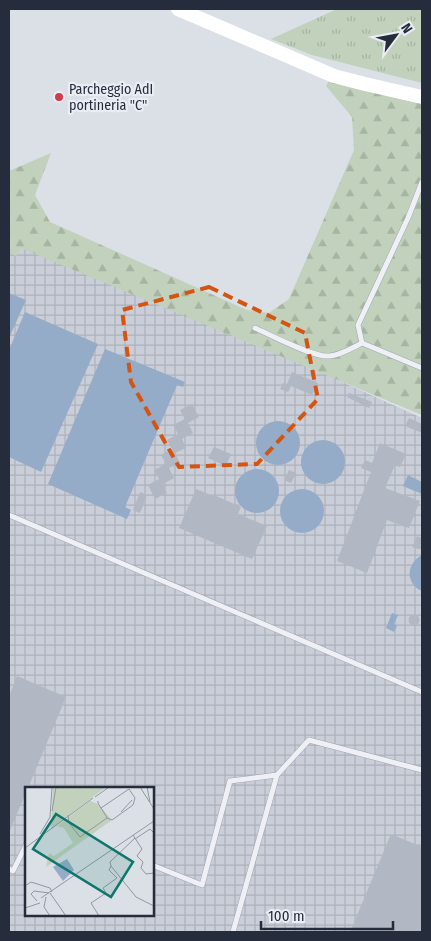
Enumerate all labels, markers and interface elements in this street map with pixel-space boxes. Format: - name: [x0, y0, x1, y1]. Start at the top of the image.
- north arrow: [371, 10, 421, 60]
- text: N: [397, 20, 416, 36]
- place label: Parcheggio AdI portineria "C": [69, 81, 153, 114]
- marker: Parcheggio AdI portineria "C": [53, 91, 65, 103]
- inset map: [25, 787, 154, 916]
- scale bar: [261, 898, 394, 930]
- text: 100 m: [268, 907, 305, 925]

